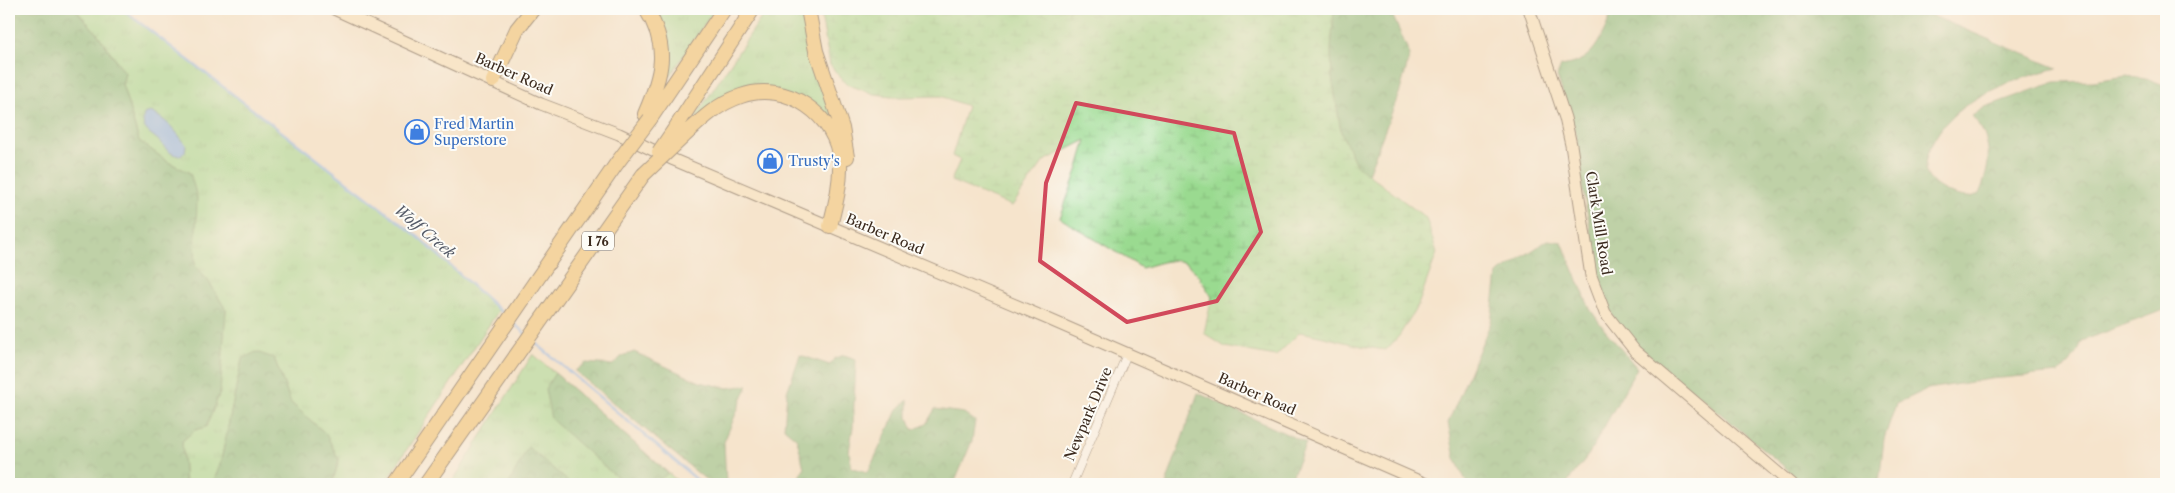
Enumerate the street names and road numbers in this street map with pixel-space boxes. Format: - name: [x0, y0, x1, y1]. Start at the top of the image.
- street label: Barber Road: [472, 49, 556, 99]
- street label: Clark Mill Road: [1582, 170, 1616, 277]
- street label: Barber Road: [843, 209, 927, 259]
- road number: I 76: [582, 232, 614, 250]
- street label: Newpark Drive: [1060, 364, 1116, 464]
- street label: Barber Road: [1215, 369, 1299, 419]

